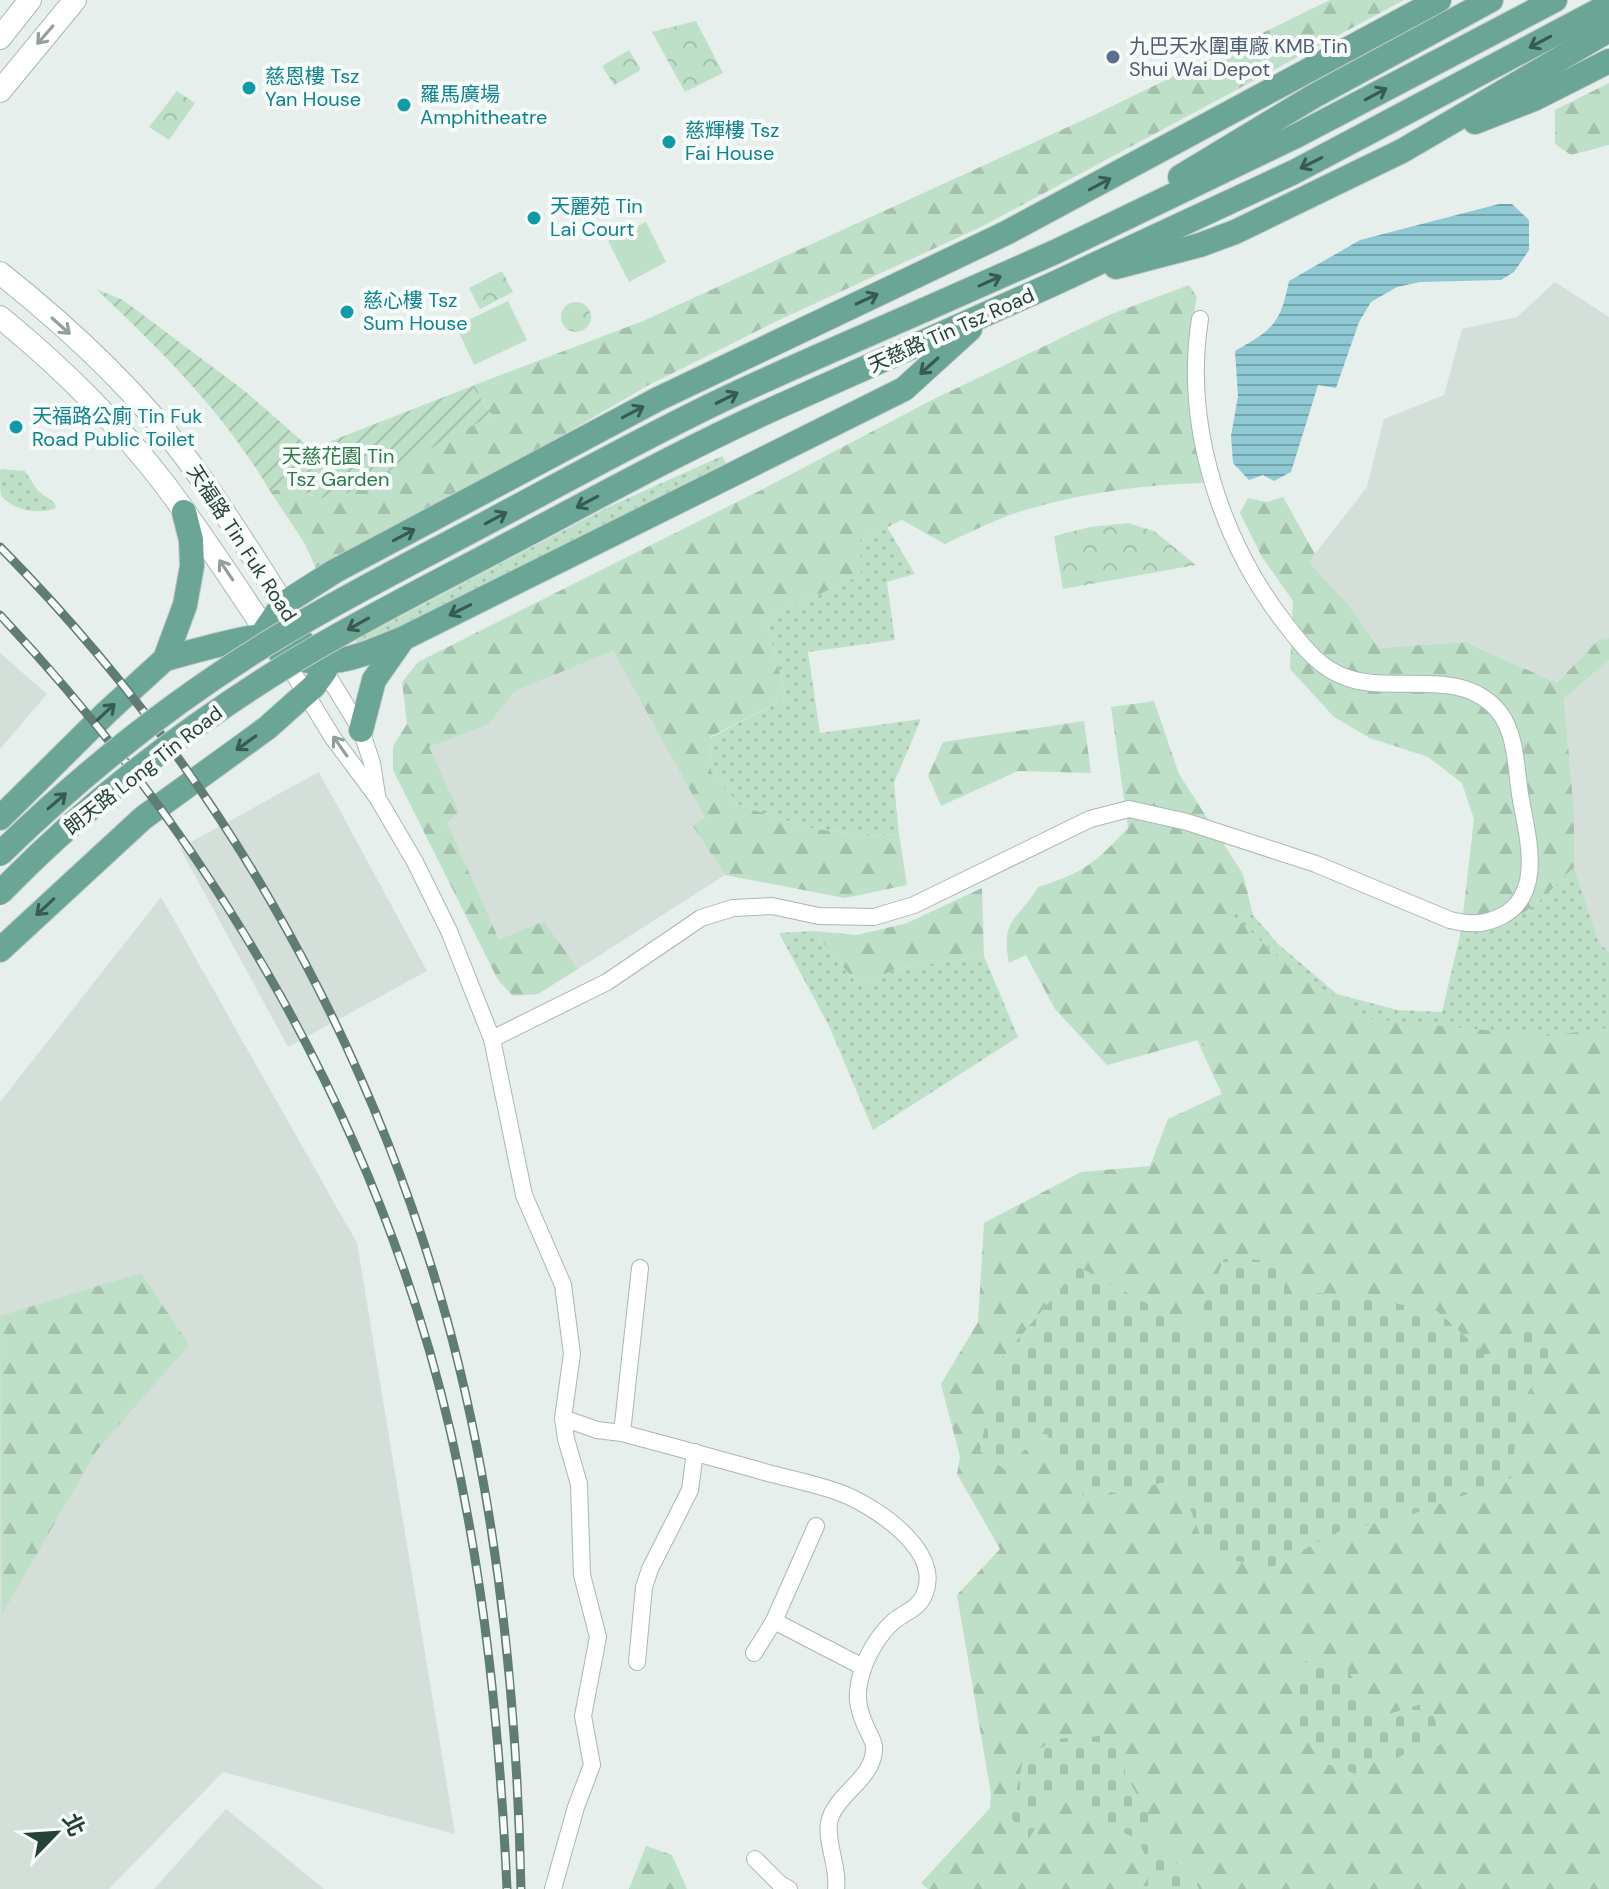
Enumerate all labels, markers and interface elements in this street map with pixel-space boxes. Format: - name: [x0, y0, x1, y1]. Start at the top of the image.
- one-way arrow: [36, 25, 54, 45]
- place label: 九巴天水圍車廠 KMB Tin Shui Wai Depot: [1129, 33, 1348, 82]
- one-way arrow: [1529, 34, 1553, 50]
- marker: 九巴天水圍車廠 KMB Tin Shui Wai Depot: [1104, 48, 1122, 66]
- place label: 慈恩樓 Tsz Yan House: [265, 63, 361, 112]
- marker: 慈恩樓 Tsz Yan House: [240, 79, 258, 97]
- place label: 羅馬廣場 Amphitheatre: [420, 81, 547, 130]
- one-way arrow: [1364, 85, 1387, 101]
- marker: 羅馬廣場 Amphitheatre: [395, 96, 413, 114]
- place label: 慈輝樓 Tsz Fai House: [685, 117, 779, 166]
- marker: 慈輝樓 Tsz Fai House: [660, 133, 678, 151]
- one-way arrow: [1299, 156, 1323, 172]
- one-way arrow: [1088, 175, 1112, 191]
- place label: 天麗苑 Tin Lai Court: [550, 193, 643, 242]
- marker: 天麗苑 Tin Lai Court: [525, 209, 543, 227]
- one-way arrow: [977, 273, 1001, 288]
- street label: 天慈路 Tin Tsz Road: [864, 282, 1038, 378]
- place label: 慈心樓 Tsz Sum House: [363, 287, 468, 336]
- one-way arrow: [855, 290, 879, 305]
- marker: 慈心樓 Tsz Sum House: [338, 303, 356, 321]
- one-way arrow: [51, 316, 71, 334]
- one-way arrow: [919, 357, 939, 375]
- one-way arrow: [714, 390, 738, 405]
- place label: 天福路公廁 Tin Fuk Road Public Toilet: [32, 403, 202, 452]
- one-way arrow: [621, 403, 645, 419]
- marker: 天福路公廁 Tin Fuk Road Public Toilet: [7, 418, 25, 436]
- park label: 天慈花園 Tin Tsz Garden: [282, 443, 394, 492]
- street label: 天福路 Tin Fuk Road: [181, 459, 303, 627]
- one-way arrow: [576, 495, 600, 511]
- one-way arrow: [484, 509, 507, 525]
- one-way arrow: [392, 526, 415, 542]
- one-way arrow: [217, 559, 233, 582]
- one-way arrow: [449, 602, 473, 618]
- one-way arrow: [346, 617, 370, 633]
- street label: 朗天路 Long Tin Road: [58, 700, 228, 840]
- one-way arrow: [96, 704, 116, 722]
- one-way arrow: [236, 735, 258, 752]
- one-way arrow: [332, 736, 348, 758]
- one-way arrow: [47, 792, 67, 810]
- one-way arrow: [35, 897, 55, 915]
- north arrow: [16, 1793, 96, 1873]
- text: 北: [56, 1809, 91, 1841]

